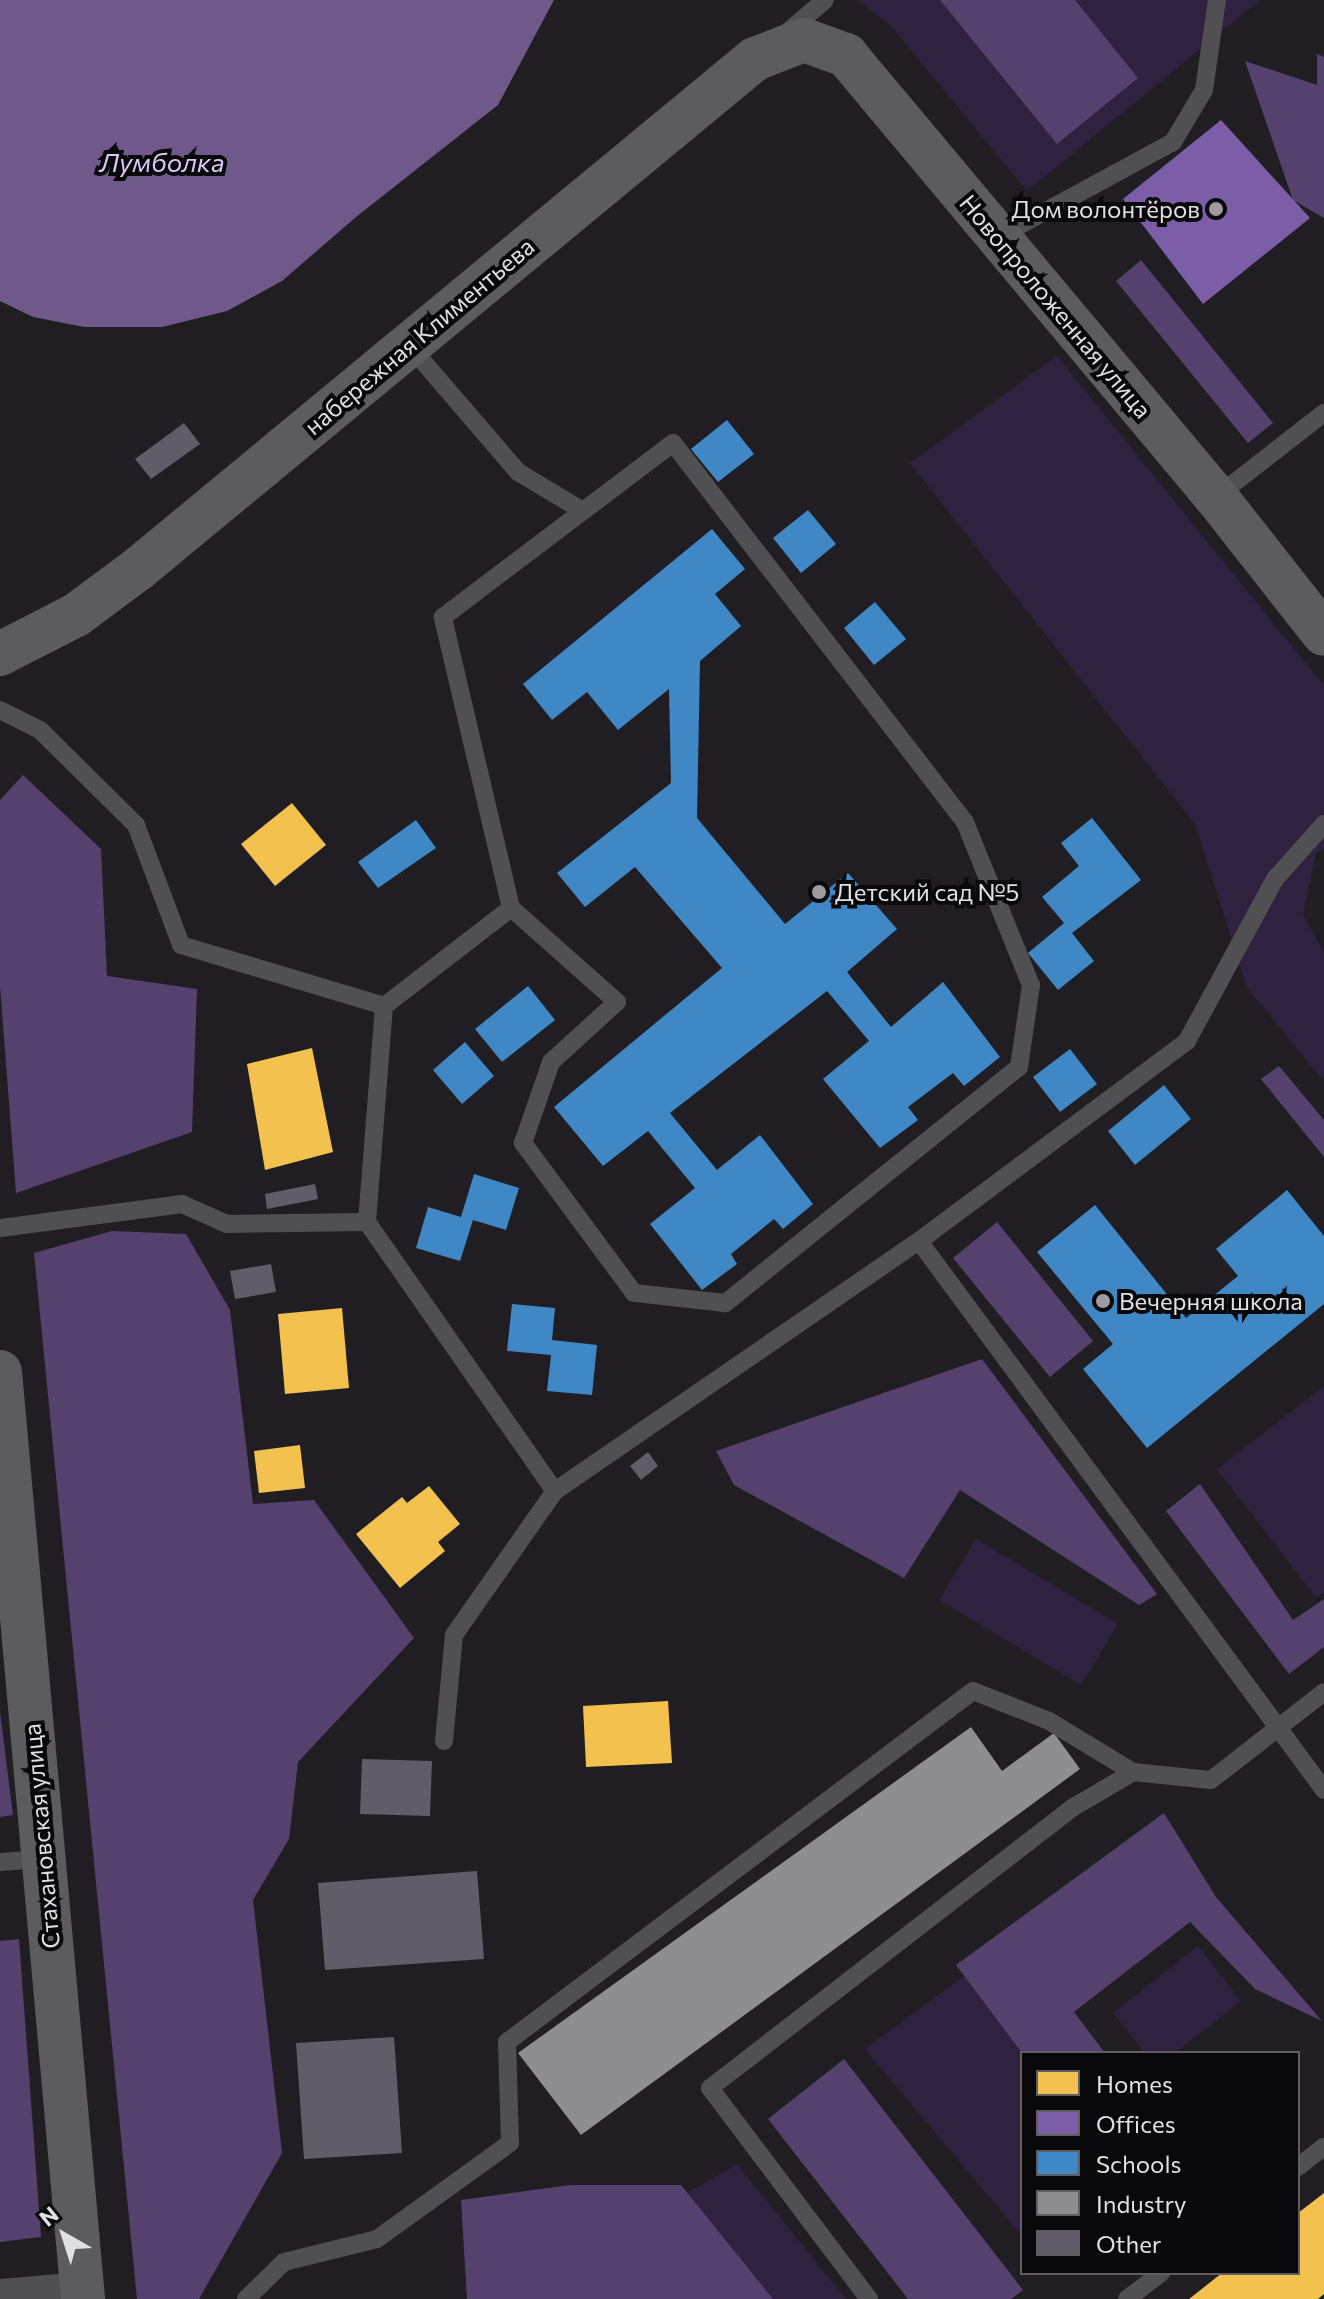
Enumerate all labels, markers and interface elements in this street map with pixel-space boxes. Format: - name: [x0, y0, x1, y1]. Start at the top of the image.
- water label: Лумболка: [100, 146, 224, 178]
- street label: Новопроложенная улица: [954, 188, 1158, 424]
- place label: Дом волонтёров: [1012, 195, 1200, 223]
- marker: Дом волонтёров: [1207, 200, 1225, 218]
- street label: набережная Климентьева: [298, 231, 540, 441]
- place label: Детский сад №5: [835, 878, 1019, 906]
- marker: Детский сад №5: [810, 883, 828, 901]
- place label: Вечерняя школа: [1119, 1287, 1303, 1315]
- marker: Вечерняя школа: [1094, 1292, 1112, 1310]
- street label: Стахановская улица: [17, 1722, 65, 1950]
- legend: [1020, 2051, 1300, 2275]
- text: Homes: [1096, 2069, 1173, 2098]
- text: Offices: [1096, 2109, 1176, 2138]
- text: Schools: [1096, 2149, 1181, 2178]
- text: Industry: [1096, 2189, 1186, 2218]
- north arrow: [24, 2195, 104, 2275]
- text: N: [34, 2200, 63, 2232]
- text: Other: [1096, 2229, 1161, 2258]

